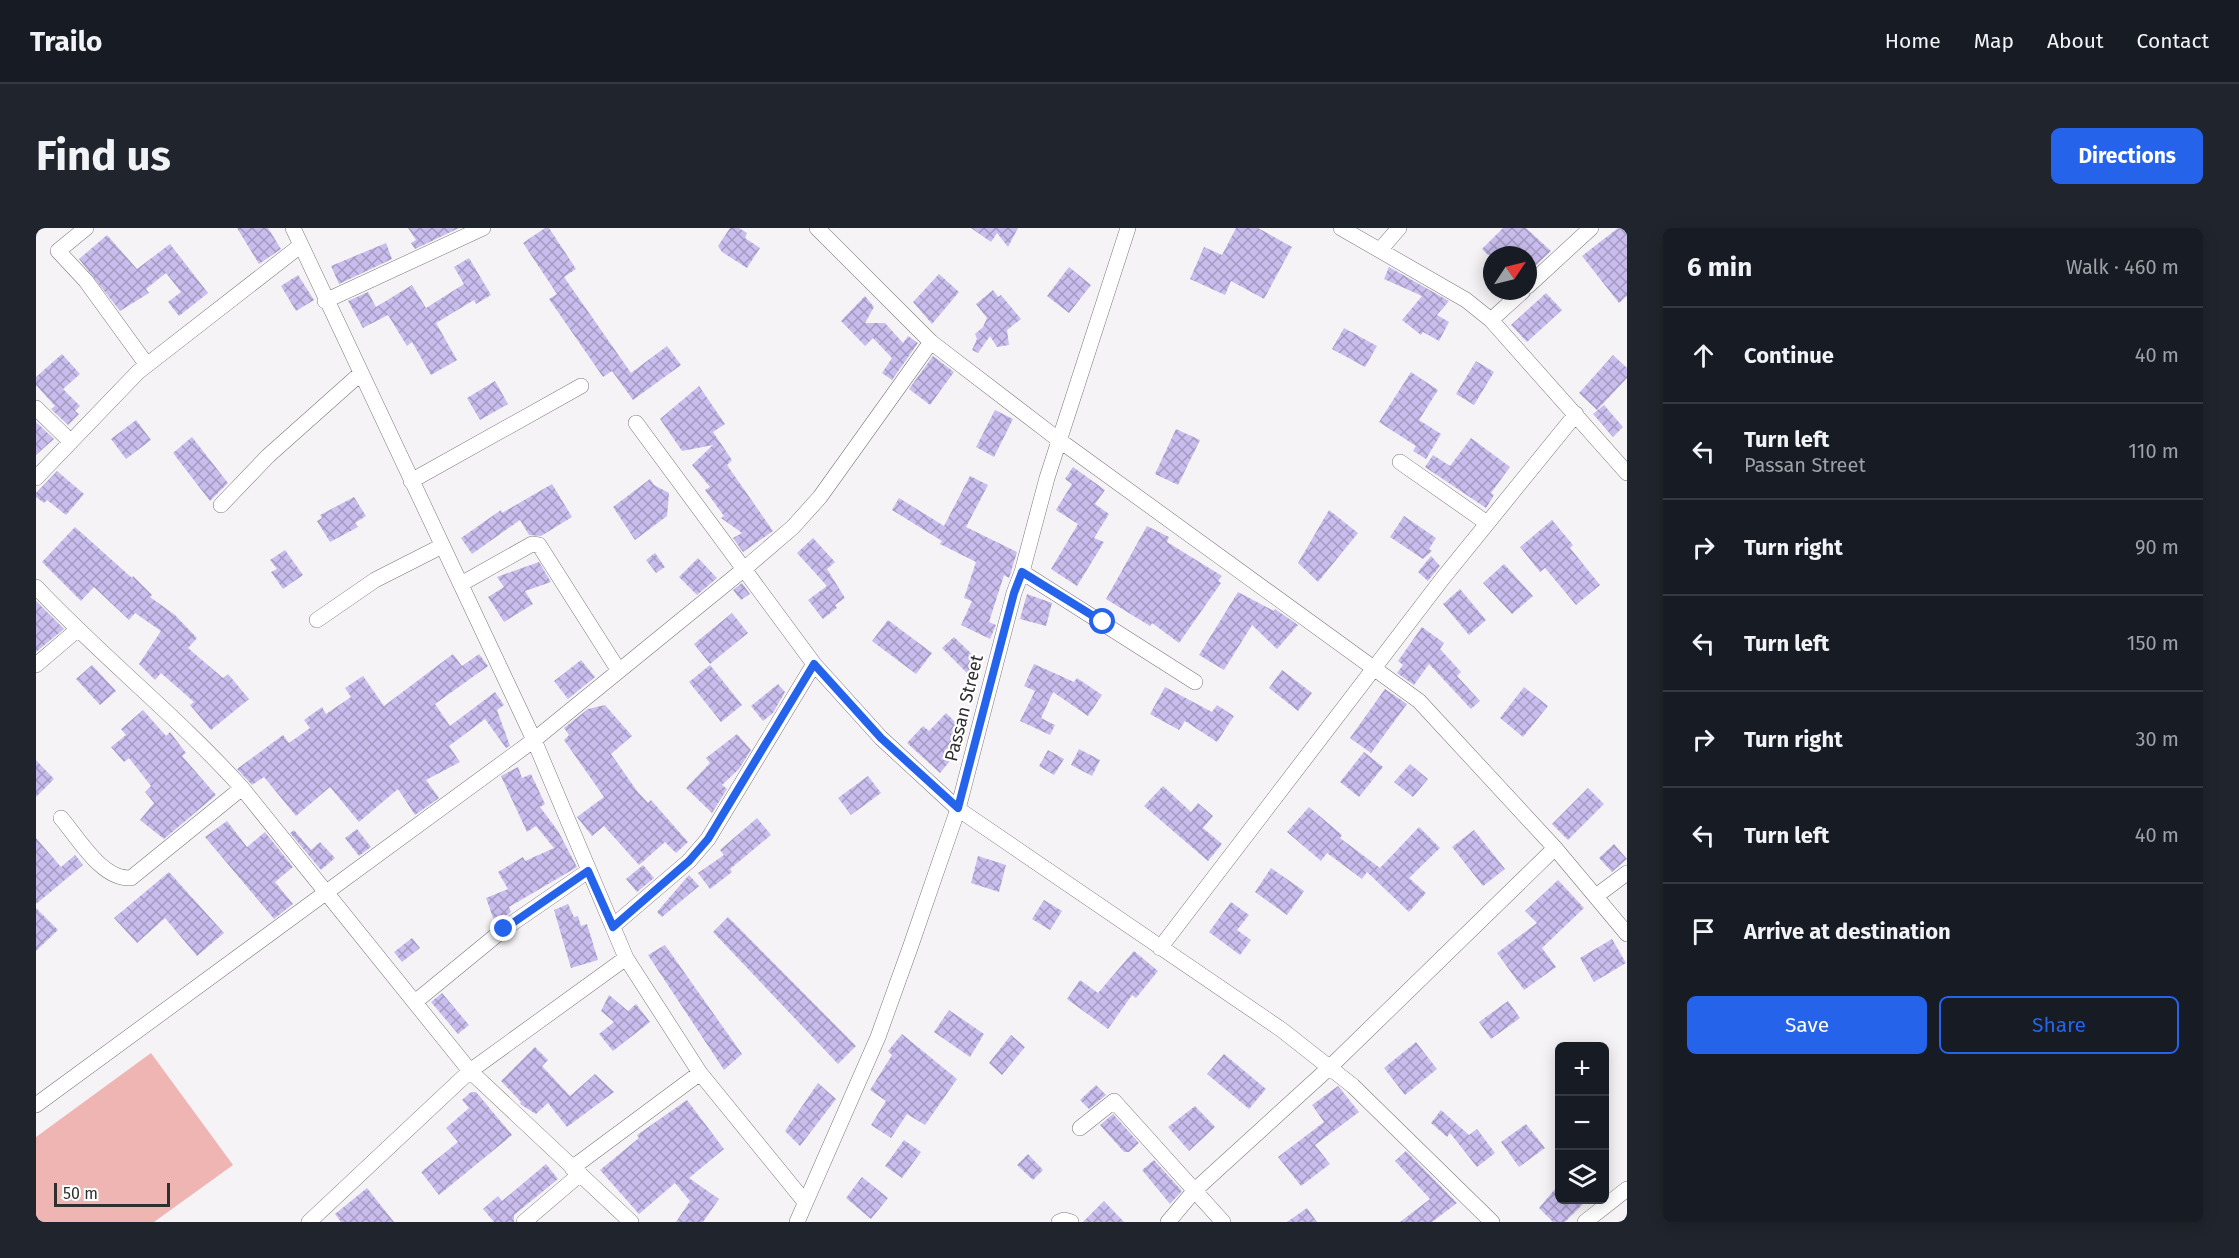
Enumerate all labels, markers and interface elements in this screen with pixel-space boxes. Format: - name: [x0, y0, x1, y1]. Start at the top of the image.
- text: Trailo: [30, 25, 102, 58]
- text: Home: [1885, 28, 1941, 54]
- text: Map: [1974, 28, 2014, 54]
- text: About: [2047, 28, 2104, 54]
- text: Contact: [2137, 28, 2209, 54]
- button: Directions: [2051, 128, 2203, 184]
- text: Find us: [36, 131, 171, 181]
- north arrow: [1483, 246, 1537, 300]
- text: 6 min: [1687, 252, 1752, 283]
- text: Walk · 460 m: [2066, 255, 2179, 279]
- icon: ahead: [1687, 339, 1720, 372]
- text: Continue: [1744, 342, 1834, 369]
- text: 40 m: [2135, 343, 2179, 367]
- text: Turn left: [1744, 426, 1829, 453]
- icon: left: [1687, 435, 1720, 468]
- text: 110 m: [2128, 439, 2179, 463]
- text: Passan Street: [1744, 453, 1866, 477]
- icon: right: [1687, 531, 1720, 564]
- text: Turn right: [1744, 534, 1843, 561]
- text: 90 m: [2135, 535, 2179, 559]
- route start: [1089, 608, 1115, 634]
- icon: left: [1687, 627, 1720, 660]
- text: Turn left: [1744, 630, 1829, 657]
- text: 150 m: [2127, 631, 2179, 655]
- street label: Passan Street: [940, 652, 988, 764]
- icon: right: [1687, 723, 1720, 756]
- text: Turn right: [1744, 726, 1843, 753]
- text: 30 m: [2135, 727, 2179, 751]
- icon: left: [1687, 819, 1720, 852]
- text: Turn left: [1744, 822, 1829, 849]
- text: 40 m: [2135, 823, 2179, 847]
- route end: [490, 915, 516, 941]
- icon: arrive: [1687, 915, 1720, 948]
- text: Arrive at destination: [1744, 918, 1951, 945]
- button: Save: [1687, 996, 1927, 1054]
- button: Share: [1939, 996, 2179, 1054]
- map controls: [1555, 1042, 1609, 1204]
- button: +: [1555, 1042, 1609, 1096]
- button: −: [1555, 1096, 1609, 1150]
- button: layers: [1555, 1150, 1609, 1204]
- scale bar: [54, 1180, 170, 1208]
- text: 50 m: [63, 1184, 98, 1203]

